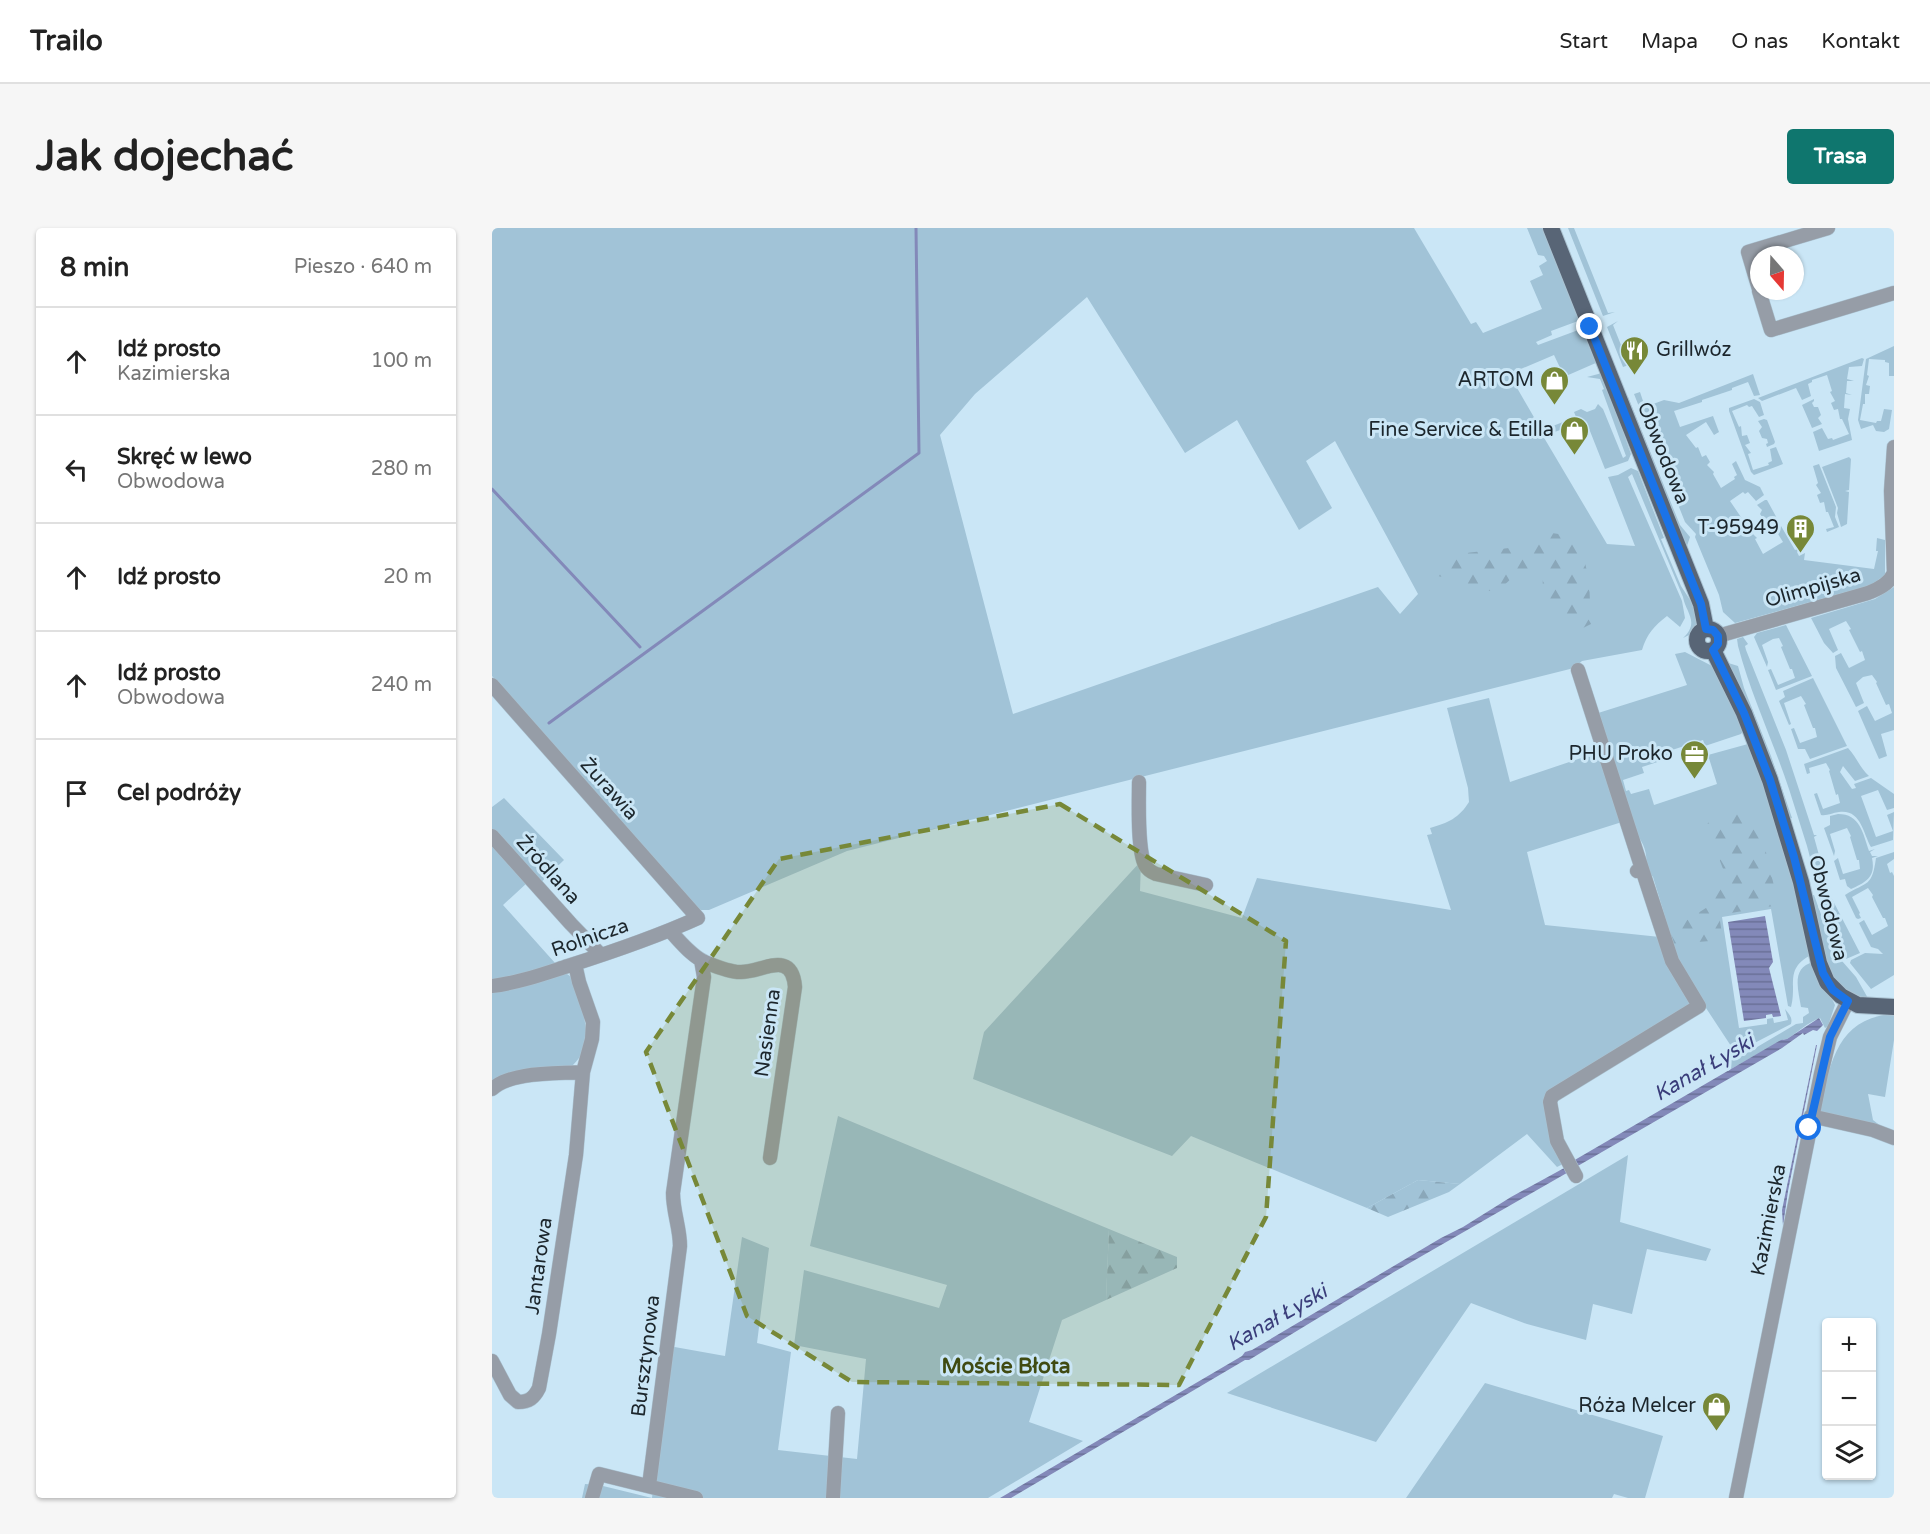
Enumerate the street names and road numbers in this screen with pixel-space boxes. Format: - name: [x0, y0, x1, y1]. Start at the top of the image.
- street label: Obwodowa: [1632, 398, 1694, 508]
- street label: Olimpijska: [1762, 563, 1864, 613]
- street label: Żurawia: [575, 753, 643, 825]
- street label: Źródlana: [511, 830, 586, 909]
- street label: Obwodowa: [1803, 853, 1853, 963]
- street label: Rolnicza: [548, 914, 632, 962]
- street label: Nasienna: [750, 987, 786, 1079]
- street label: Kazimierska: [1746, 1162, 1792, 1278]
- street label: Jantarowa: [520, 1216, 558, 1316]
- street label: Bursztynowa: [627, 1294, 665, 1418]

